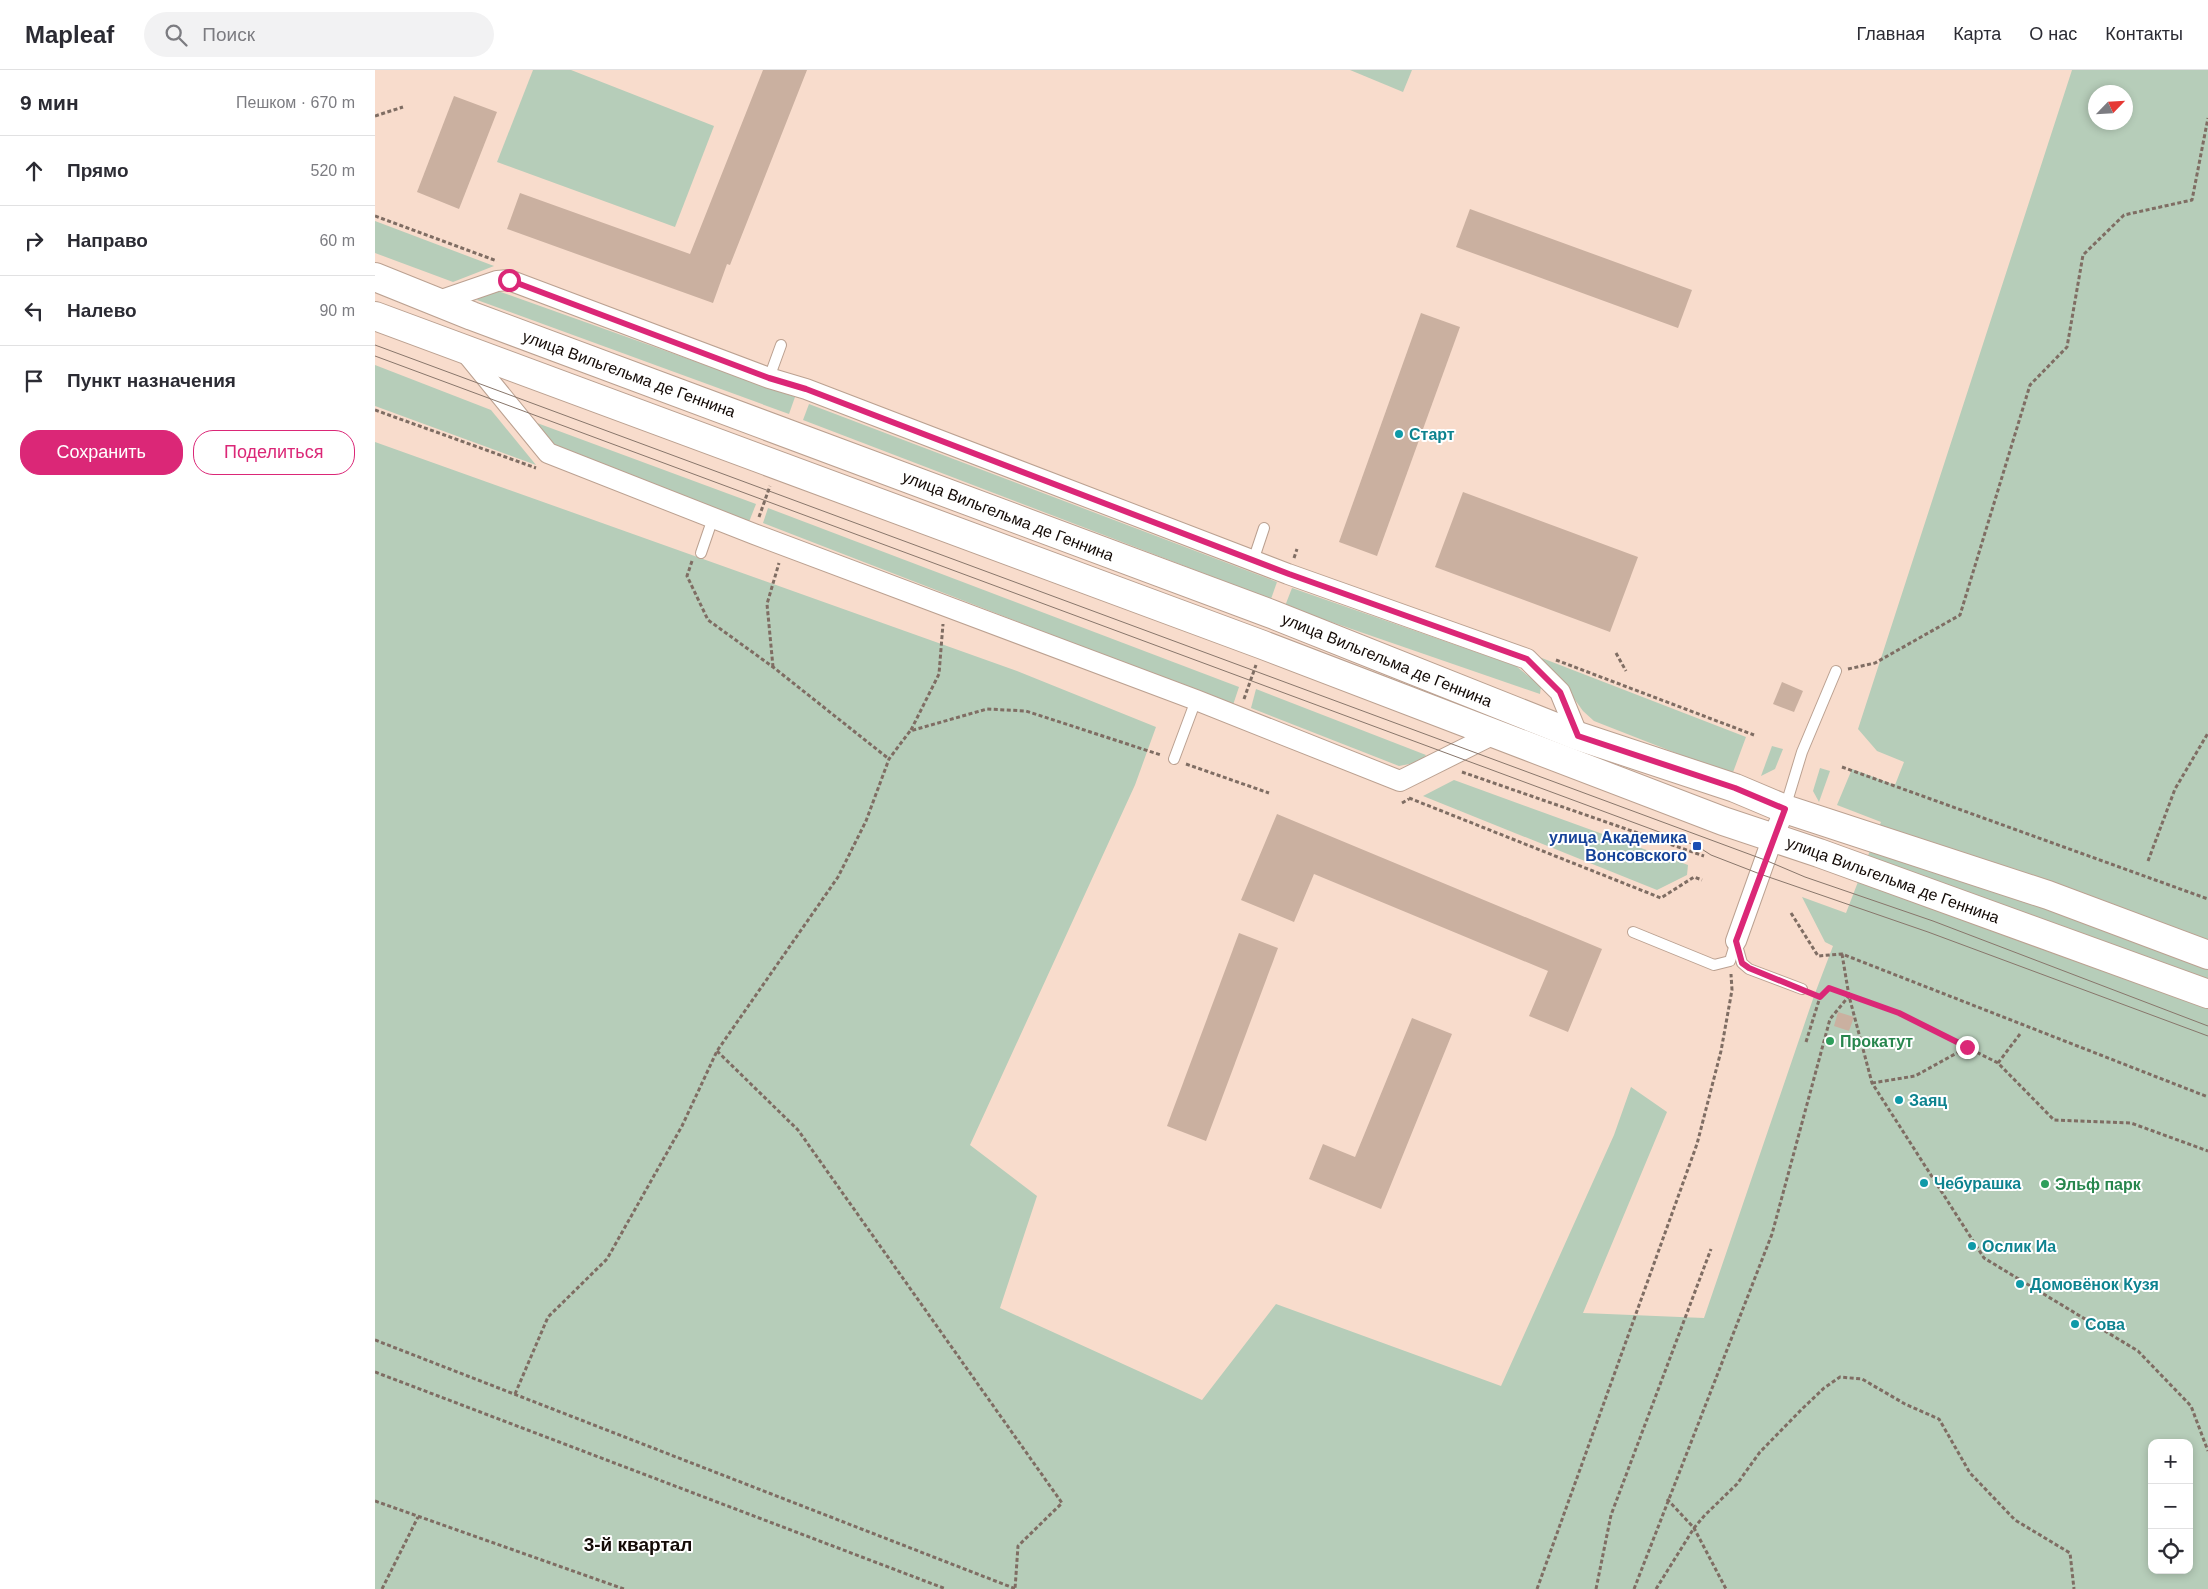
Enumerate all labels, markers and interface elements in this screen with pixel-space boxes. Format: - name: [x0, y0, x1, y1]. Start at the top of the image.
- search box: [144, 12, 494, 57]
- text: Mapleaf: [25, 21, 114, 48]
- icon: search: [162, 21, 190, 49]
- text: Поиск: [202, 24, 255, 45]
- text: Главная: [1857, 24, 1925, 44]
- text: Карта: [1953, 24, 2001, 44]
- text: О нас: [2029, 24, 2077, 44]
- text: Контакты: [2105, 24, 2183, 44]
- north arrow: [2088, 85, 2133, 130]
- text: 9 мин: [20, 91, 79, 114]
- text: Пешком · 670 m: [236, 94, 355, 111]
- icon: ahead: [20, 157, 48, 185]
- text: Прямо: [67, 160, 129, 181]
- text: 520 m: [311, 162, 355, 179]
- icon: right: [20, 227, 48, 255]
- text: Направо: [67, 230, 148, 251]
- text: 60 m: [319, 232, 355, 249]
- route start: [498, 269, 521, 292]
- icon: left: [20, 297, 48, 325]
- text: Налево: [67, 300, 137, 321]
- text: 90 m: [319, 302, 355, 319]
- street label: улица Вильгельма де Геннина: [520, 328, 738, 421]
- icon: arrive: [20, 367, 48, 395]
- text: Пункт назначения: [67, 370, 236, 391]
- place label: Старт: [1409, 426, 1455, 443]
- marker: Старт: [1393, 428, 1405, 440]
- button: Сохранить: [20, 430, 183, 475]
- button: Поделиться: [193, 430, 355, 475]
- street label: улица Вильгельма де Геннина: [900, 468, 1116, 564]
- street label: улица Вильгельма де Геннина: [1279, 610, 1495, 710]
- place label: улица Академика Вонсовского: [1549, 829, 1687, 864]
- street label: улица Вильгельма де Геннина: [1784, 834, 2002, 927]
- marker: улица Академика Вонсовского: [1691, 840, 1703, 852]
- place label: Прокатут: [1840, 1033, 1913, 1050]
- marker: Прокатут: [1824, 1035, 1836, 1047]
- route end: [1956, 1036, 1979, 1059]
- place label: Заяц: [1909, 1092, 1947, 1109]
- marker: Заяц: [1893, 1094, 1905, 1106]
- place label: Чебурашка: [1934, 1175, 2021, 1192]
- place label: Эльф парк: [2055, 1176, 2142, 1193]
- marker: Чебурашка: [1918, 1177, 1930, 1189]
- marker: Эльф парк: [2039, 1178, 2051, 1190]
- place label: Ослик Иа: [1982, 1238, 2056, 1255]
- marker: Ослик Иа: [1966, 1240, 1978, 1252]
- place label: Домовёнок Кузя: [2030, 1276, 2159, 1293]
- marker: Домовёнок Кузя: [2014, 1278, 2026, 1290]
- place label: Сова: [2085, 1316, 2125, 1333]
- marker: Сова: [2069, 1318, 2081, 1330]
- map controls: [2148, 1439, 2193, 1574]
- button: +: [2148, 1439, 2193, 1484]
- button: −: [2148, 1484, 2193, 1529]
- button: locate: [2148, 1529, 2193, 1574]
- district label: 3-й квартал: [584, 1534, 692, 1555]

